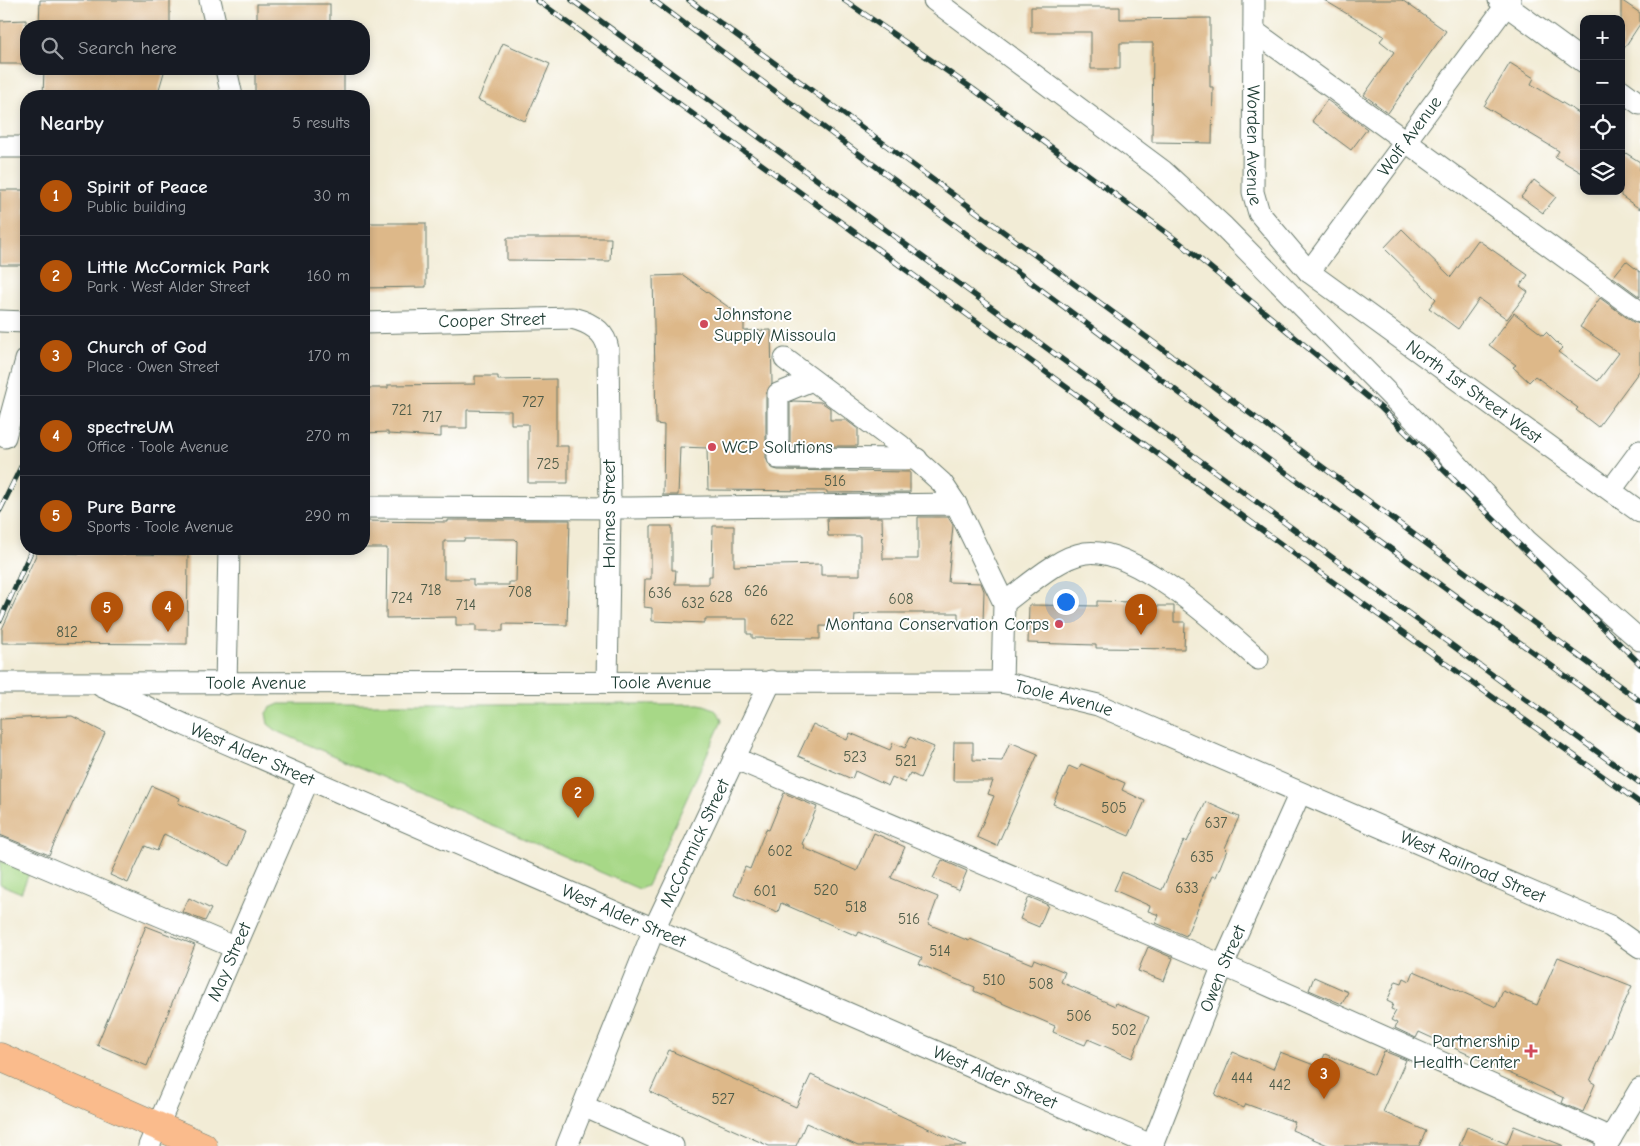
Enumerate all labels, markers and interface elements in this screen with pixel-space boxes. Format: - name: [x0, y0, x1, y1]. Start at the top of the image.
- map controls: [1580, 15, 1625, 195]
- button: +: [1580, 15, 1625, 60]
- search box: [20, 20, 370, 75]
- icon: search: [38, 34, 66, 62]
- text: Search here: [78, 37, 177, 59]
- button: −: [1580, 60, 1625, 105]
- street label: Worden Avenue: [1242, 85, 1267, 208]
- street label: Wolf Avenue: [1373, 92, 1446, 180]
- button: locate: [1580, 105, 1625, 150]
- text: Nearby: [40, 111, 104, 135]
- text: 5 results: [292, 114, 350, 132]
- button: layers: [1580, 150, 1625, 195]
- text: Spirit of Peace: [87, 176, 208, 198]
- text: 1: [53, 187, 59, 205]
- text: 30 m: [314, 187, 350, 205]
- text: Public building: [87, 198, 186, 216]
- text: Little McCormick Park: [87, 256, 269, 278]
- text: 2: [52, 267, 60, 285]
- text: 160 m: [307, 267, 350, 285]
- text: Park · West Alder Street: [87, 278, 250, 296]
- place label: Johnstone Supply Missoula: [714, 304, 836, 346]
- street label: Cooper Street: [438, 308, 547, 332]
- marker: Johnstone Supply Missoula: [698, 318, 710, 330]
- street label: North 1st Street West: [1402, 335, 1547, 448]
- text: Church of God: [87, 336, 207, 358]
- text: 3: [52, 347, 60, 365]
- text: 170 m: [308, 347, 350, 365]
- text: Place · Owen Street: [87, 358, 219, 376]
- house number: 727: [522, 393, 544, 411]
- house number: 721: [392, 401, 412, 419]
- house number: 717: [422, 408, 442, 426]
- text: spectreUM: [87, 416, 174, 438]
- text: 4: [52, 427, 60, 445]
- text: 270 m: [306, 427, 350, 445]
- place label: WCP Solutions: [722, 437, 833, 458]
- text: Office · Toole Avenue: [87, 438, 228, 456]
- marker: WCP Solutions: [706, 441, 718, 453]
- house number: 725: [536, 455, 560, 473]
- street label: Holmes Street: [599, 459, 620, 568]
- house number: 516: [824, 472, 846, 490]
- text: Pure Barre: [87, 496, 176, 518]
- text: 5: [52, 507, 60, 525]
- text: 290 m: [305, 507, 350, 525]
- text: Sports · Toole Avenue: [87, 518, 233, 536]
- house number: 718: [421, 581, 441, 599]
- house number: 626: [744, 582, 768, 600]
- house number: 708: [508, 583, 532, 601]
- house number: 636: [648, 584, 672, 602]
- house number: 628: [709, 588, 733, 606]
- house number: 724: [391, 589, 413, 607]
- your location: [1053, 589, 1079, 615]
- house number: 608: [889, 590, 914, 608]
- pin: 4: [152, 591, 184, 632]
- pin: 5: [91, 592, 123, 633]
- house number: 632: [681, 594, 705, 612]
- pin: 1: [1125, 594, 1157, 635]
- house number: 714: [456, 596, 476, 614]
- house number: 622: [770, 611, 794, 629]
- place label: Montana Conservation Corps: [825, 614, 1049, 635]
- marker: Montana Conservation Corps: [1053, 618, 1065, 630]
- house number: 812: [56, 623, 78, 641]
- street label: Toole Avenue: [206, 672, 306, 693]
- street label: Toole Avenue: [611, 672, 711, 693]
- street label: Toole Avenue: [1013, 675, 1117, 721]
- street label: West Alder Street: [187, 718, 318, 791]
- house number: 523: [843, 748, 867, 766]
- house number: 521: [895, 752, 917, 770]
- street label: McCormick Street: [655, 775, 734, 910]
- pin: 2: [562, 777, 594, 818]
- house number: 505: [1101, 799, 1127, 817]
- house number: 637: [1205, 814, 1227, 832]
- street label: West Railroad Street: [1397, 826, 1550, 908]
- house number: 602: [767, 842, 793, 860]
- house number: 635: [1190, 848, 1214, 866]
- house number: 633: [1175, 879, 1199, 897]
- street label: West Alder Street: [558, 880, 690, 952]
- house number: 520: [813, 881, 839, 899]
- house number: 601: [753, 882, 777, 900]
- house number: 518: [845, 898, 867, 916]
- house number: 516: [898, 910, 920, 928]
- street label: May Street: [203, 918, 256, 1004]
- street label: Owen Street: [1195, 921, 1250, 1015]
- house number: 514: [929, 942, 951, 960]
- house number: 510: [982, 971, 1006, 989]
- house number: 508: [1029, 975, 1054, 993]
- house number: 506: [1066, 1007, 1092, 1025]
- house number: 502: [1111, 1021, 1137, 1039]
- place label: Partnership Health Center: [1413, 1031, 1521, 1073]
- street label: West Alder Street: [930, 1041, 1061, 1114]
- marker: Partnership Health Center: [1524, 1044, 1538, 1058]
- pin: 3: [1308, 1058, 1340, 1099]
- house number: 444: [1231, 1069, 1253, 1087]
- house number: 442: [1269, 1076, 1291, 1094]
- house number: 527: [711, 1090, 735, 1108]

